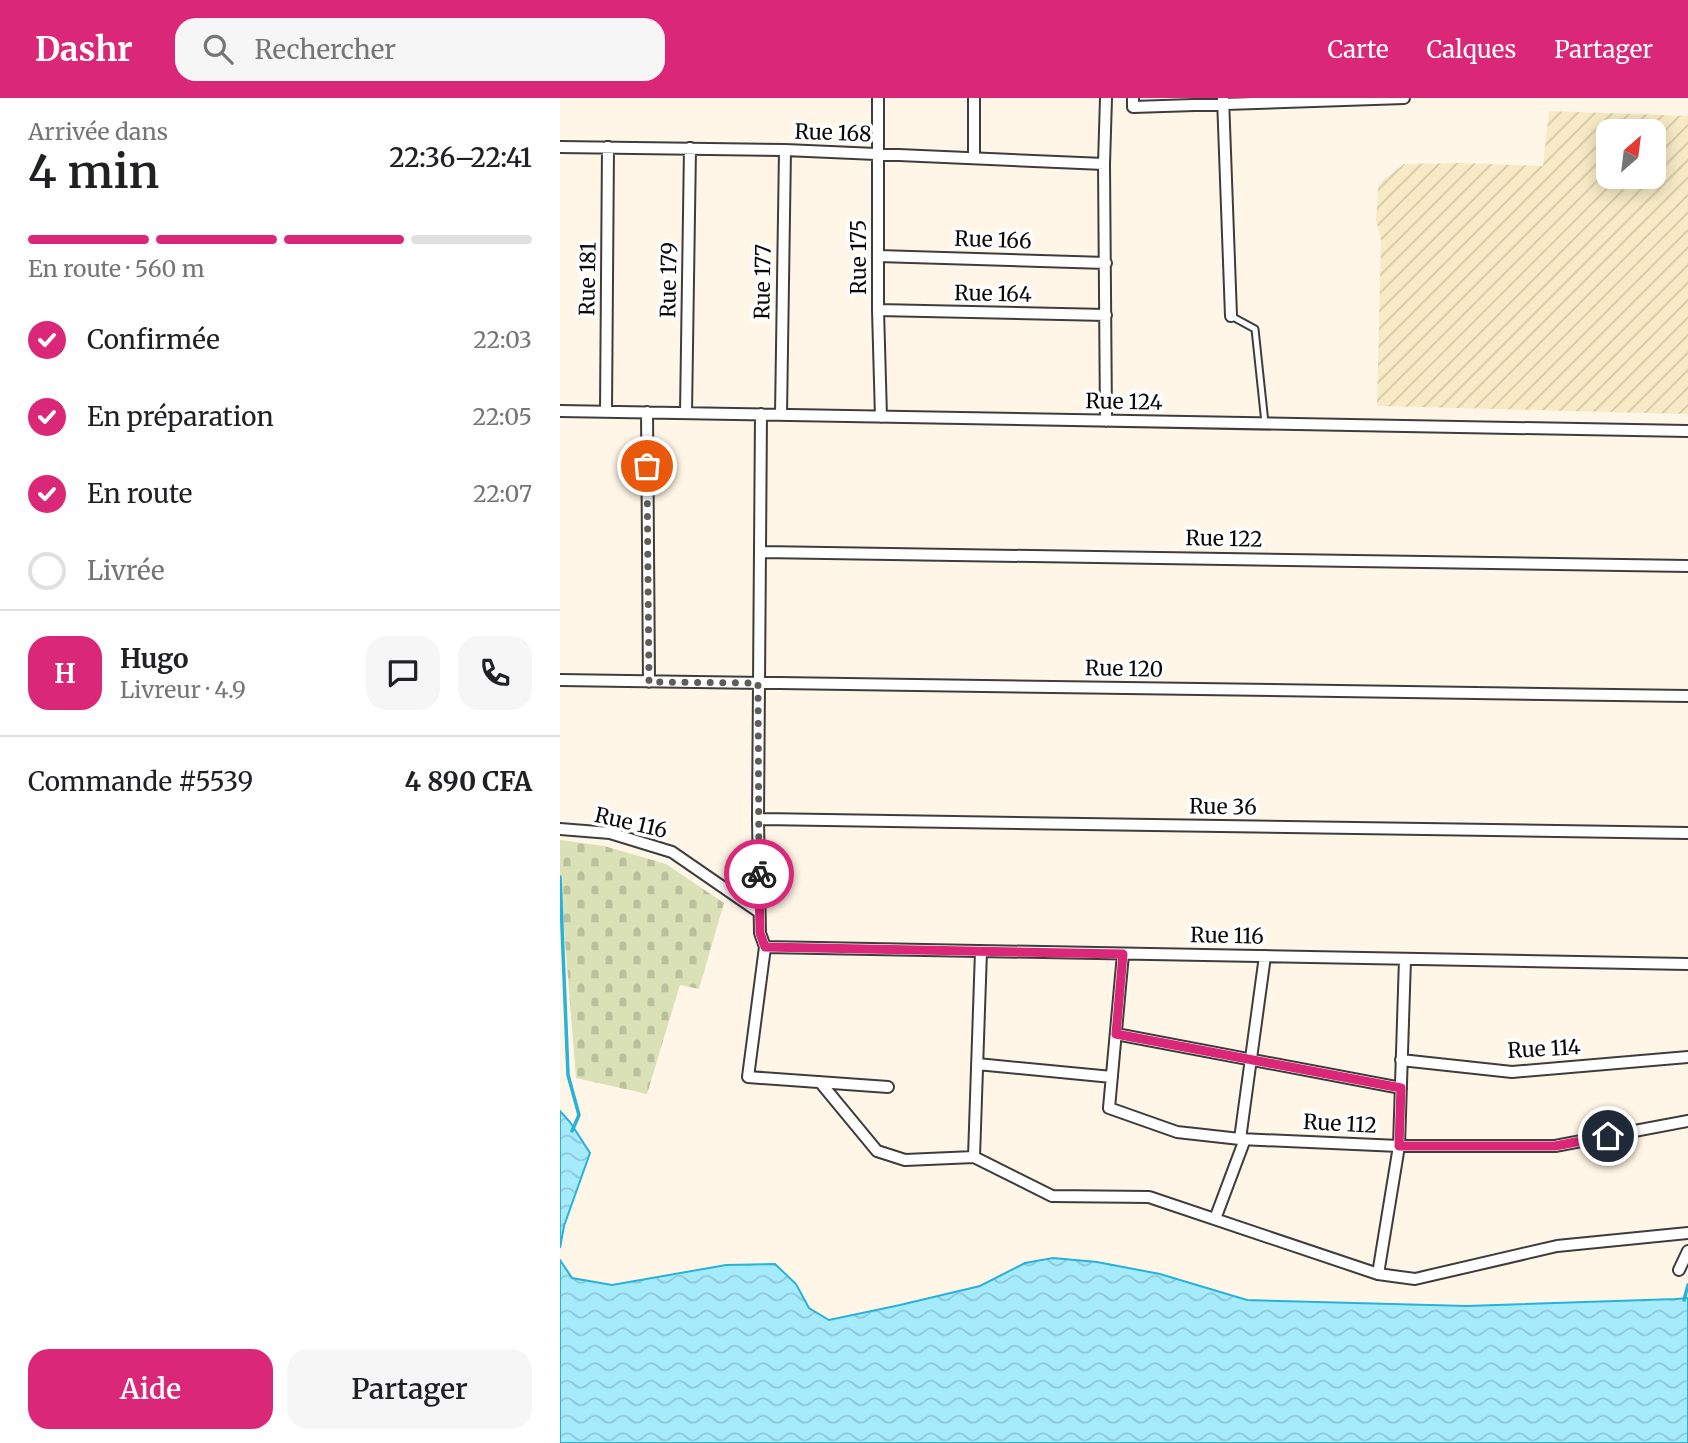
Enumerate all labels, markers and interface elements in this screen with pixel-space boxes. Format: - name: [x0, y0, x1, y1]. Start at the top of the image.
- search box: [175, 18, 665, 81]
- text: Dashr: [35, 29, 133, 70]
- icon: search: [199, 30, 237, 68]
- text: Rechercher: [255, 33, 396, 66]
- text: Carte: [1327, 34, 1388, 65]
- text: Calques: [1426, 34, 1516, 65]
- text: Partager: [1554, 34, 1653, 65]
- text: Arrivée dans: [28, 117, 168, 146]
- street label: Rue 168: [794, 118, 872, 147]
- north arrow: [1596, 119, 1666, 189]
- map controls: [1596, 119, 1666, 189]
- text: 22:36–22:41: [389, 141, 532, 174]
- text: 4 min: [28, 143, 159, 201]
- street label: Rue 175: [845, 219, 872, 295]
- street label: Rue 166: [954, 225, 1032, 254]
- street label: Rue 181: [573, 242, 602, 316]
- street label: Rue 179: [654, 242, 683, 318]
- street label: Rue 177: [748, 244, 777, 320]
- text: En route · 560 m: [28, 254, 205, 283]
- street label: Rue 164: [954, 279, 1032, 308]
- icon: check: [28, 321, 66, 359]
- text: Confirmée: [87, 323, 220, 356]
- text: 22:03: [473, 325, 532, 354]
- street label: Rue 124: [1085, 387, 1163, 416]
- icon: check: [28, 398, 66, 436]
- text: En préparation: [87, 400, 274, 433]
- text: 22:05: [473, 402, 532, 431]
- pin: [617, 436, 677, 496]
- icon: bag: [628, 447, 666, 485]
- icon: check: [28, 475, 66, 513]
- text: En route: [87, 477, 192, 510]
- text: 22:07: [473, 479, 532, 508]
- street label: Rue 122: [1185, 524, 1263, 553]
- text: Livrée: [87, 554, 165, 587]
- button: chat: [366, 636, 440, 710]
- button: phone: [458, 636, 532, 710]
- text: Hugo: [120, 642, 189, 675]
- street label: Rue 120: [1085, 654, 1163, 683]
- text: H: [54, 657, 76, 690]
- text: Livreur · 4.9: [120, 675, 246, 704]
- text: Commande #5539: [28, 765, 253, 798]
- text: 4 890 CFA: [405, 765, 532, 798]
- street label: Rue 36: [1189, 792, 1257, 821]
- street label: Rue 116: [592, 801, 670, 844]
- courier: [724, 839, 794, 909]
- icon: bike: [740, 855, 778, 893]
- street label: Rue 116: [1190, 921, 1264, 950]
- street label: Rue 114: [1507, 1033, 1581, 1064]
- pin: [1578, 1106, 1638, 1166]
- street label: Rue 112: [1302, 1108, 1378, 1139]
- icon: home: [1589, 1117, 1627, 1155]
- button: Aide: [28, 1349, 273, 1429]
- button: Partager: [287, 1349, 532, 1429]

